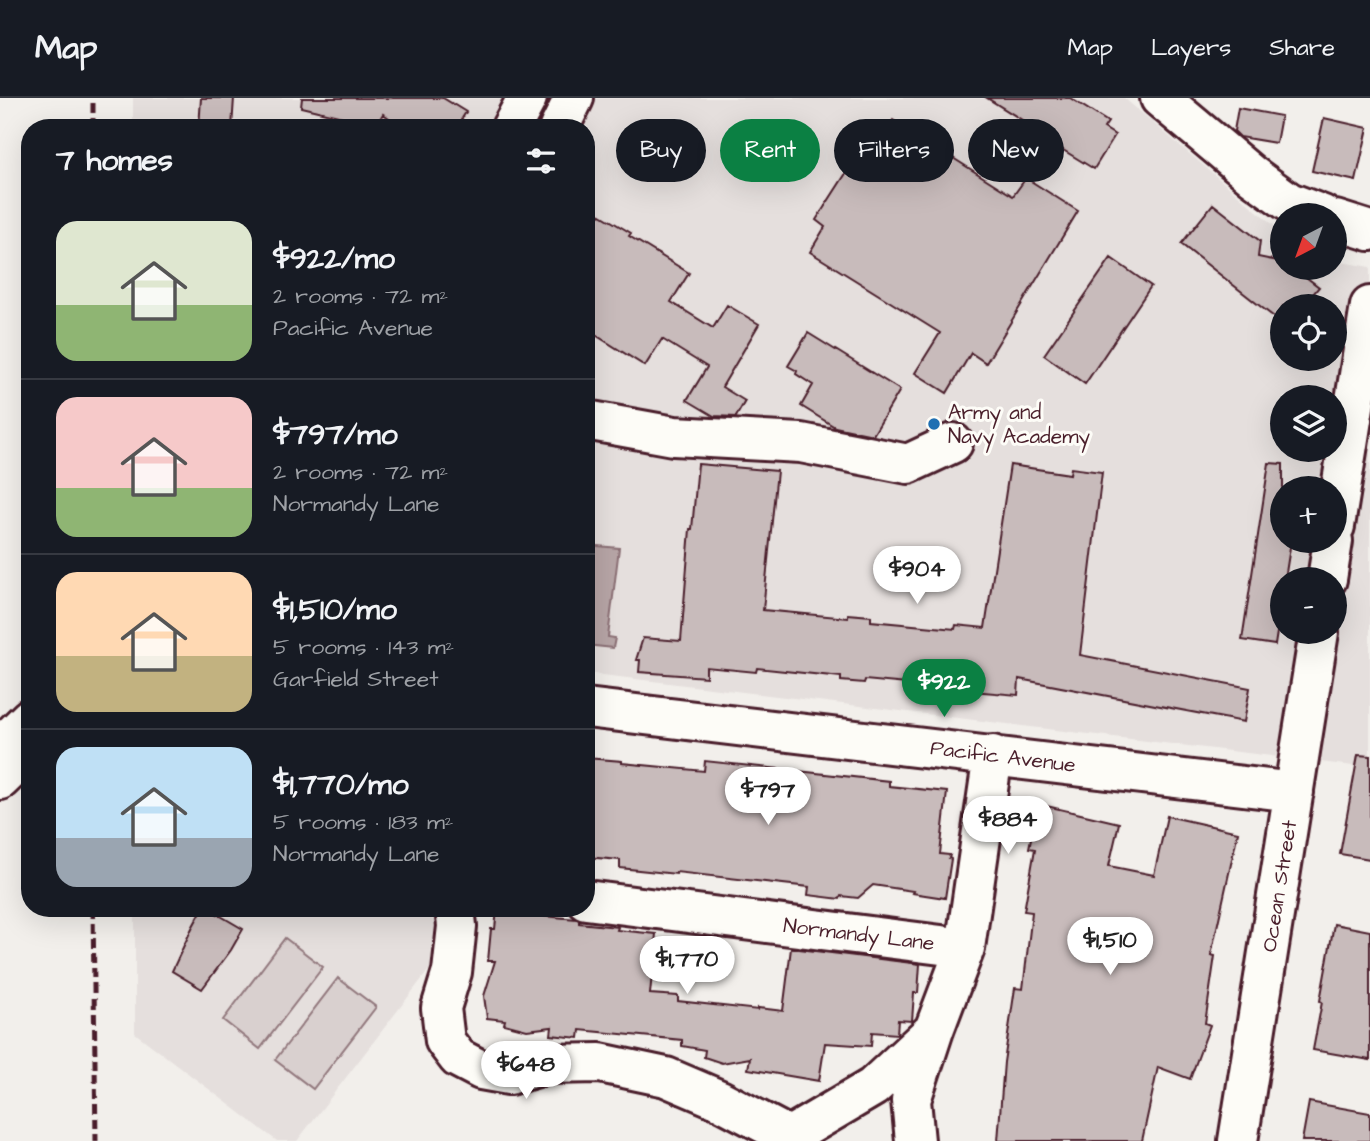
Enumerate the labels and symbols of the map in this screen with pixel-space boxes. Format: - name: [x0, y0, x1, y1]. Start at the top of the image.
- north arrow: [1270, 203, 1348, 280]
- place label: Army and Navy Academy: [948, 398, 1091, 453]
- marker: Army and Navy Academy: [926, 416, 942, 432]
- pin: $904: [876, 546, 958, 606]
- pin: $922: [903, 660, 985, 719]
- street label: Pacific Avenue: [929, 733, 1077, 780]
- pin: $797: [727, 768, 809, 827]
- pin: $884: [967, 796, 1049, 856]
- street label: Ocean Street: [1255, 818, 1304, 954]
- street label: Normandy Lane: [782, 911, 936, 960]
- pin: $1,510: [1053, 918, 1167, 977]
- pin: $1,770: [630, 936, 744, 996]
- pin: $648: [485, 1042, 567, 1101]

